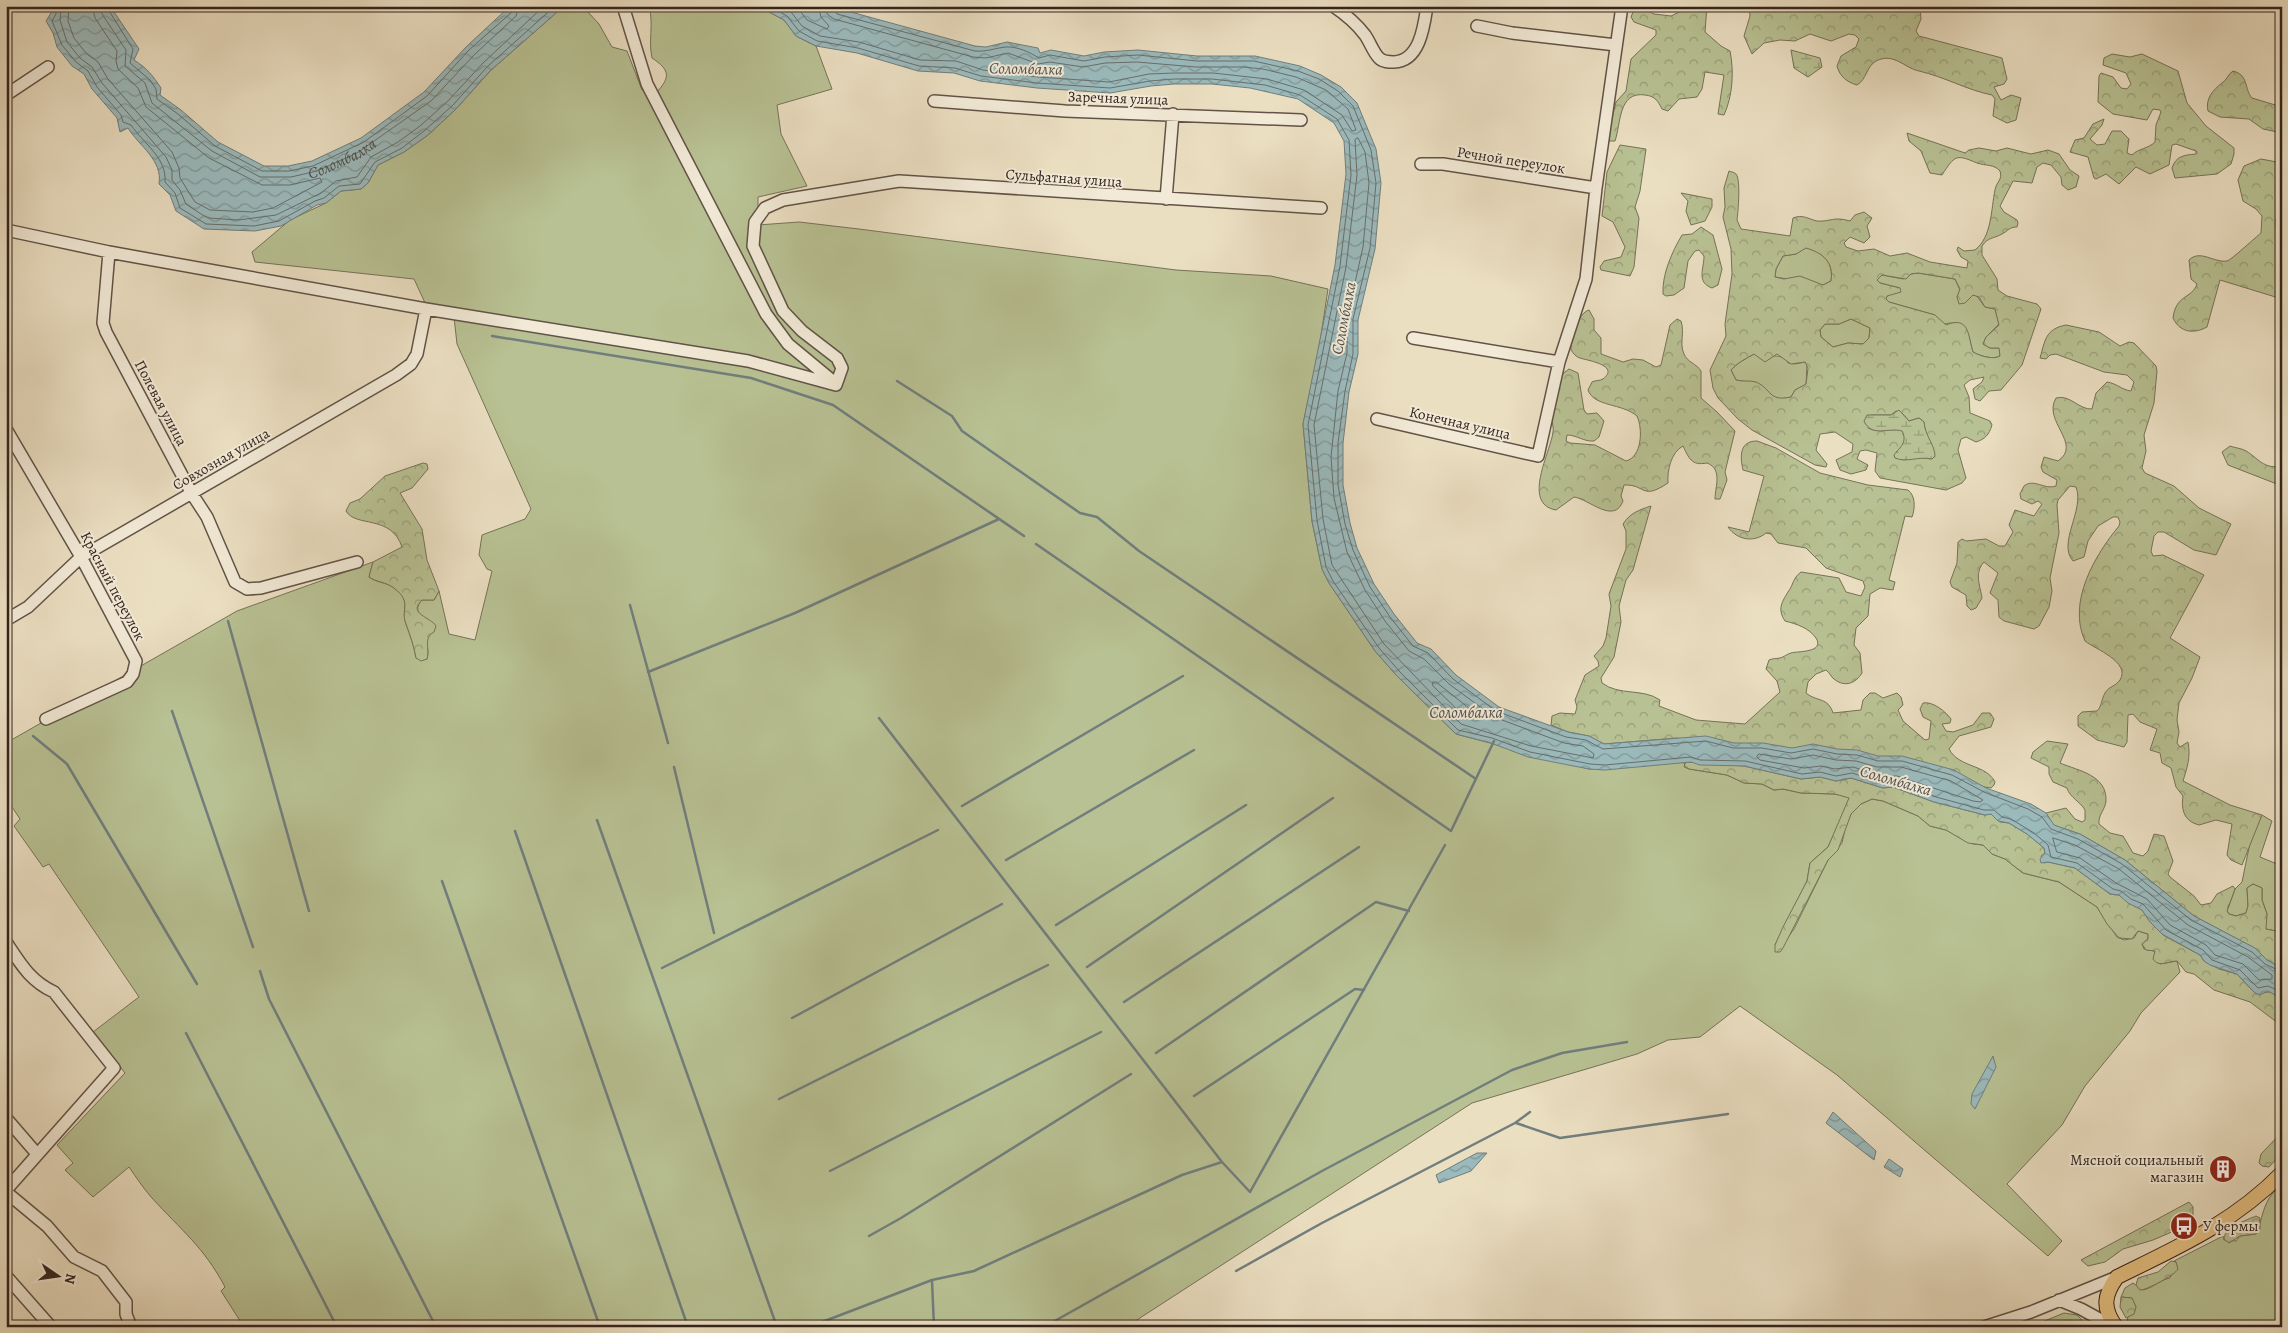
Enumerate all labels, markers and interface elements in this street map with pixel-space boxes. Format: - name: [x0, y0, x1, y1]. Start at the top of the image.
- water label: Соломбалка: [989, 57, 1063, 81]
- street label: Заречная улица: [1067, 86, 1169, 110]
- water label: Соломбалка: [306, 133, 381, 185]
- street label: Речной переулок: [1455, 142, 1567, 178]
- street label: Сульфатная улица: [1005, 164, 1123, 192]
- water label: Соломбалка: [1326, 280, 1362, 356]
- street label: Полевая улица: [130, 356, 192, 450]
- street label: Конечная улица: [1407, 402, 1513, 444]
- street label: Совхозная улица: [169, 423, 273, 495]
- street label: Красный переулок: [76, 528, 150, 644]
- water label: Соломбалка: [1429, 702, 1503, 724]
- water label: Соломбалка: [1857, 760, 1934, 802]
- place label: Мясной социальный магазин: [2070, 1150, 2204, 1187]
- building icon: Мясной социальный магазин: [2208, 1154, 2238, 1184]
- bus stop icon: У фермы: [2169, 1211, 2199, 1241]
- place label: У фермы: [2203, 1216, 2259, 1236]
- north arrow: [32, 1250, 82, 1300]
- text: N: [60, 1272, 81, 1286]

